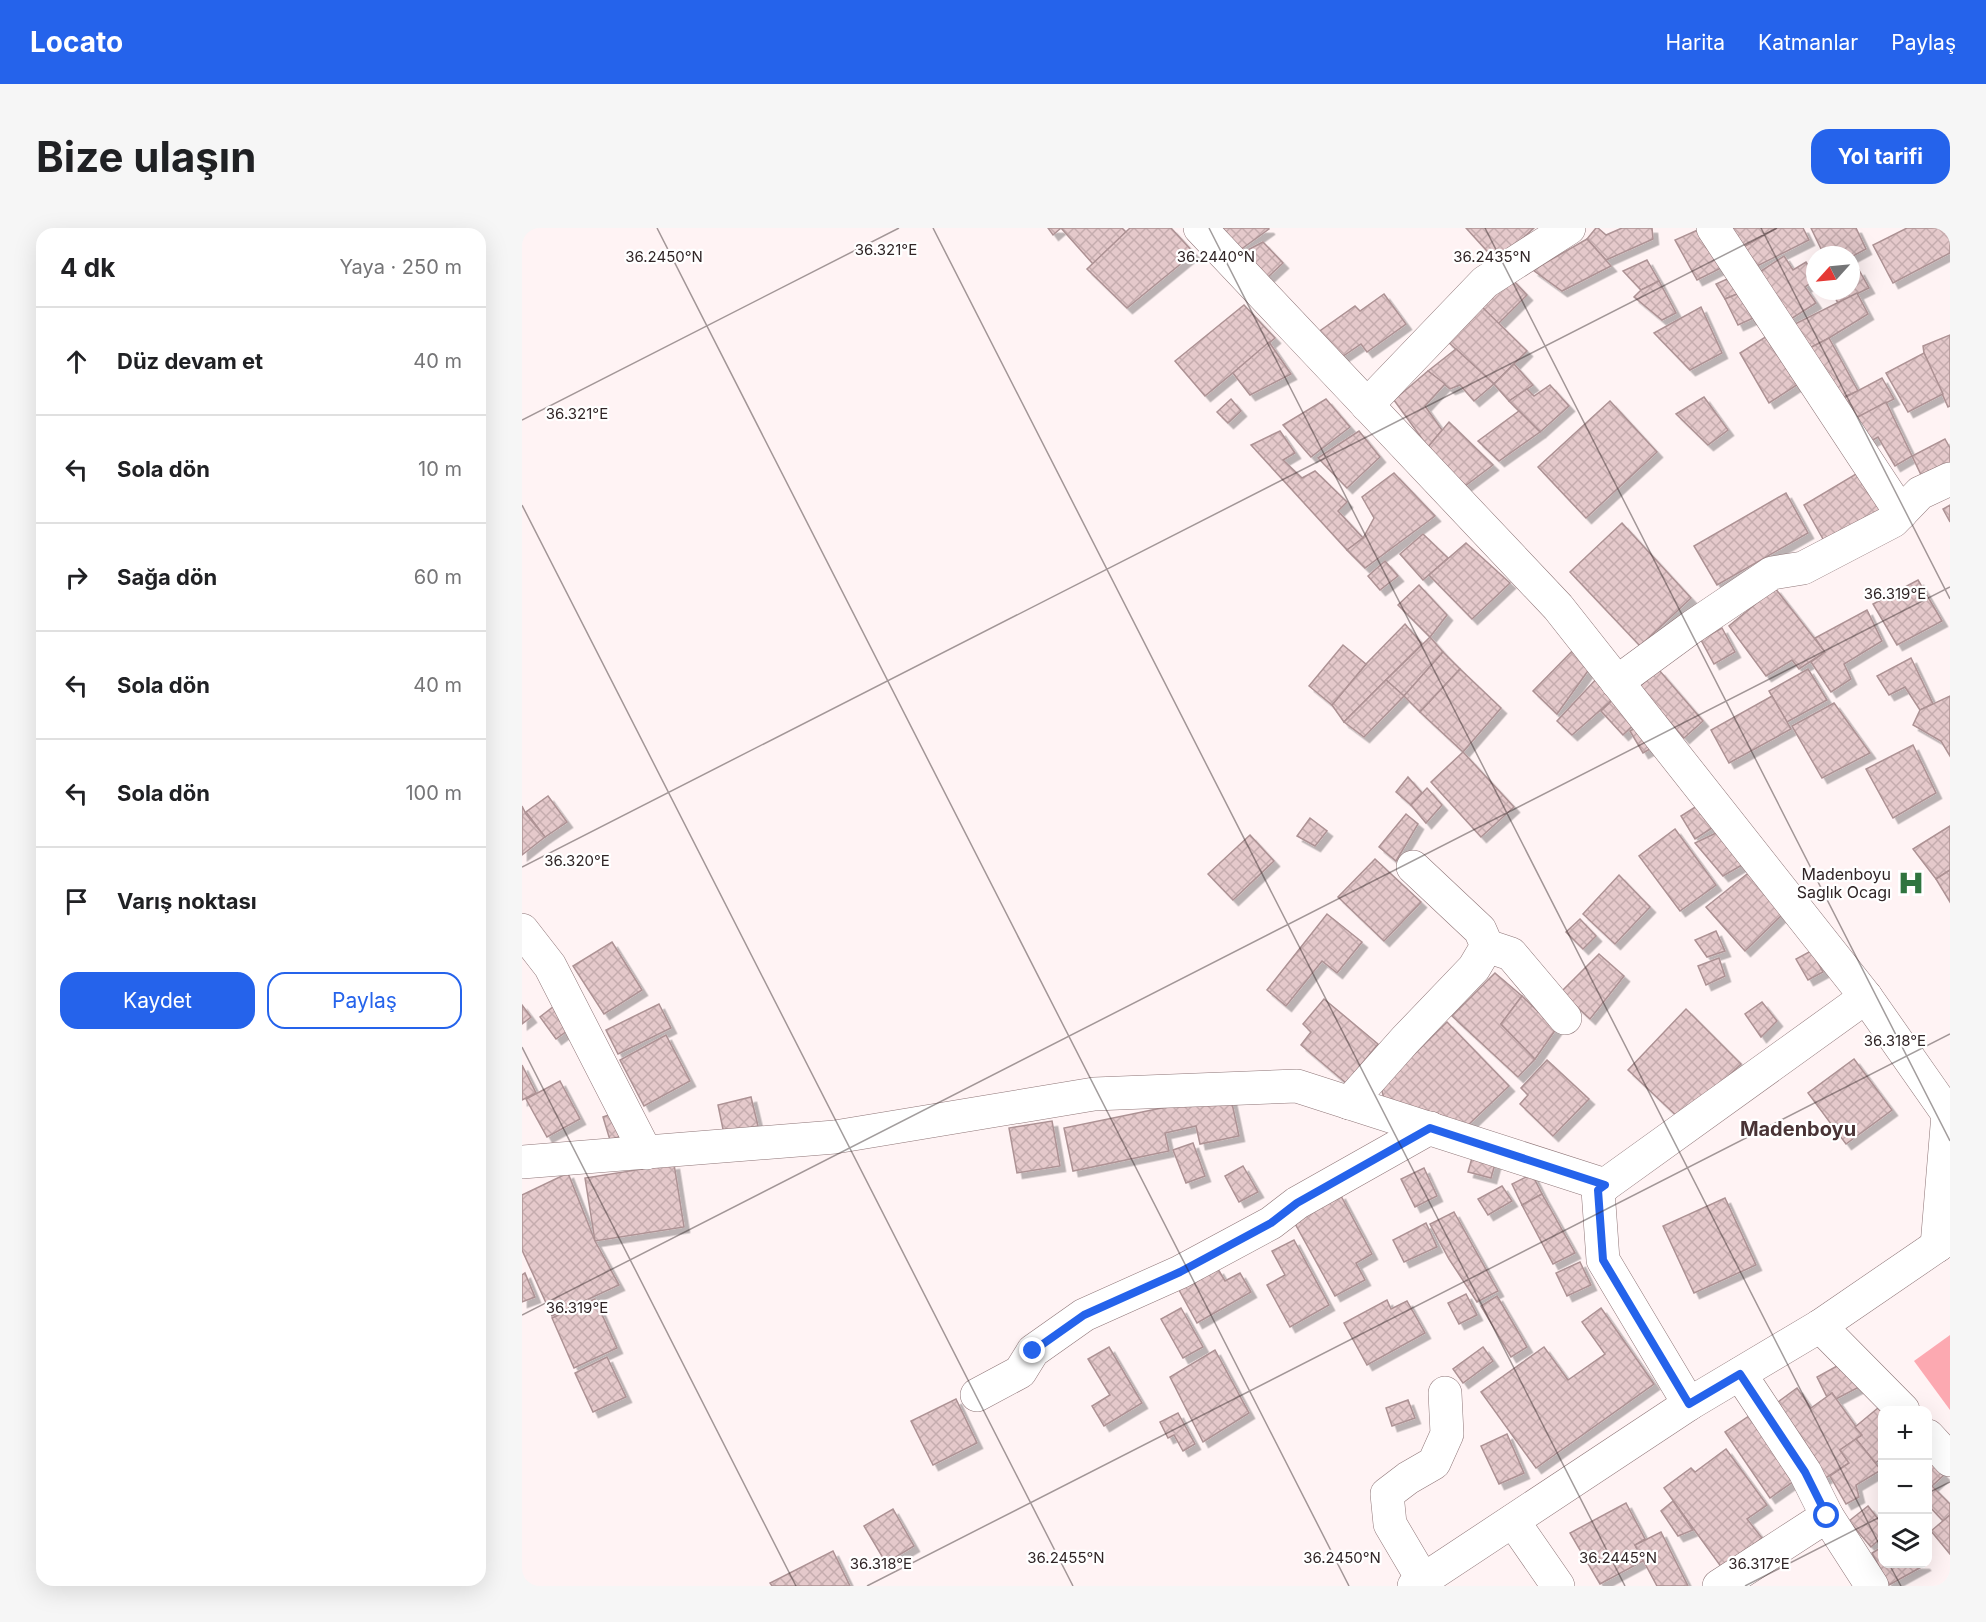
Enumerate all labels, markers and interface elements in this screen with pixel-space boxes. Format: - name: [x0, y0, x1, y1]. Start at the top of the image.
- text: Locato: [30, 25, 123, 59]
- text: Harita: [1666, 30, 1725, 55]
- text: Katmanlar: [1758, 30, 1858, 55]
- text: Paylaş: [1891, 30, 1956, 55]
- button: Yol tarifi: [1811, 129, 1950, 184]
- text: Bize ulaşın: [36, 131, 256, 182]
- text: 36.321°E: [855, 240, 917, 259]
- north arrow: [1806, 246, 1860, 300]
- text: 36.2450°N: [625, 247, 703, 266]
- text: 36.2440°N: [1177, 247, 1255, 266]
- text: 36.2435°N: [1453, 247, 1531, 266]
- text: 4 dk: [60, 252, 115, 283]
- text: Yaya · 250 m: [339, 255, 462, 279]
- icon: ahead: [60, 345, 93, 378]
- text: Düz devam et: [117, 348, 263, 374]
- text: 40 m: [413, 349, 462, 373]
- text: 36.321°E: [546, 404, 608, 423]
- icon: left: [60, 453, 93, 486]
- text: Sola dön: [117, 456, 210, 482]
- text: 10 m: [418, 457, 462, 481]
- icon: right: [60, 561, 93, 594]
- text: Sağa dön: [117, 564, 217, 590]
- text: 60 m: [414, 565, 462, 589]
- text: 36.319°E: [1864, 584, 1926, 603]
- icon: left: [60, 669, 93, 702]
- text: Sola dön: [117, 672, 210, 698]
- text: 40 m: [413, 673, 462, 697]
- icon: left: [60, 777, 93, 810]
- text: Sola dön: [117, 780, 210, 806]
- text: 100 m: [405, 781, 462, 805]
- text: 36.320°E: [544, 851, 610, 870]
- place label: Madenboyu Saglık Ocagı: [1797, 864, 1891, 902]
- hospital icon: Madenboyu Saglık Ocagı: [1896, 868, 1926, 898]
- icon: arrive: [60, 885, 93, 918]
- text: Varış noktası: [117, 888, 257, 914]
- button: Kaydet: [60, 972, 255, 1029]
- button: Paylaş: [267, 972, 462, 1029]
- text: 36.318°E: [1864, 1031, 1926, 1050]
- district label: Madenboyu: [1740, 1117, 1856, 1141]
- text: 36.319°E: [546, 1298, 608, 1317]
- route end: [1019, 1337, 1045, 1363]
- map controls: [1878, 1406, 1932, 1568]
- button: +: [1878, 1406, 1932, 1460]
- button: −: [1878, 1460, 1932, 1514]
- route start: [1813, 1502, 1839, 1528]
- button: layers: [1878, 1514, 1932, 1568]
- text: 36.2455°N: [1027, 1548, 1105, 1567]
- text: 36.2450°N: [1303, 1548, 1381, 1567]
- text: 36.2445°N: [1579, 1548, 1657, 1567]
- text: 36.318°E: [850, 1554, 912, 1573]
- text: 36.317°E: [1728, 1554, 1790, 1573]

